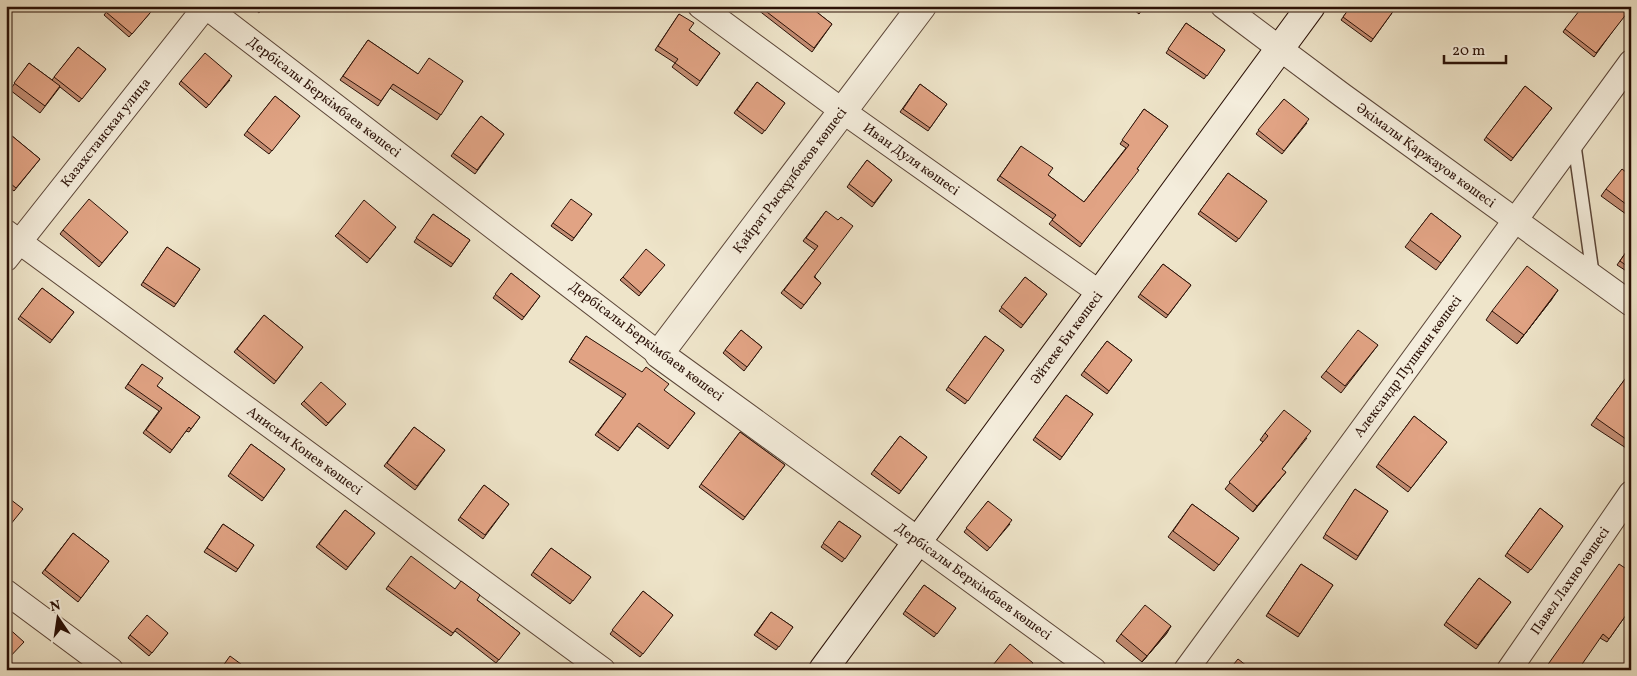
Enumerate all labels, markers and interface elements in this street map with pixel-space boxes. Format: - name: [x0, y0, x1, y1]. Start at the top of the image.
- street label: Дербісалы Беркімбаев көшесі: [243, 32, 405, 162]
- scale bar: [1444, 32, 1507, 64]
- text: 20 m: [1452, 41, 1485, 62]
- street label: Казахстанская улица: [57, 74, 155, 191]
- street label: Әкімалы Қаржауов көшесі: [1352, 99, 1499, 212]
- street label: Қайрат Рысқұлбеков көшесі: [729, 104, 851, 257]
- street label: Иван Дуля көшесі: [859, 119, 963, 200]
- street label: Дербісалы Беркімбаев көшесі: [565, 278, 727, 406]
- street label: Әйтеке Би көшесі: [1026, 288, 1108, 388]
- street label: Александр Пушкин көшесі: [1350, 292, 1467, 442]
- street label: Анисим Конев көшесі: [243, 402, 366, 500]
- street label: Дербісалы Беркімбаев көшесі: [891, 519, 1055, 645]
- street label: Павел Лахно көшесі: [1526, 523, 1614, 639]
- north arrow: [32, 594, 82, 644]
- text: N: [48, 596, 63, 617]

